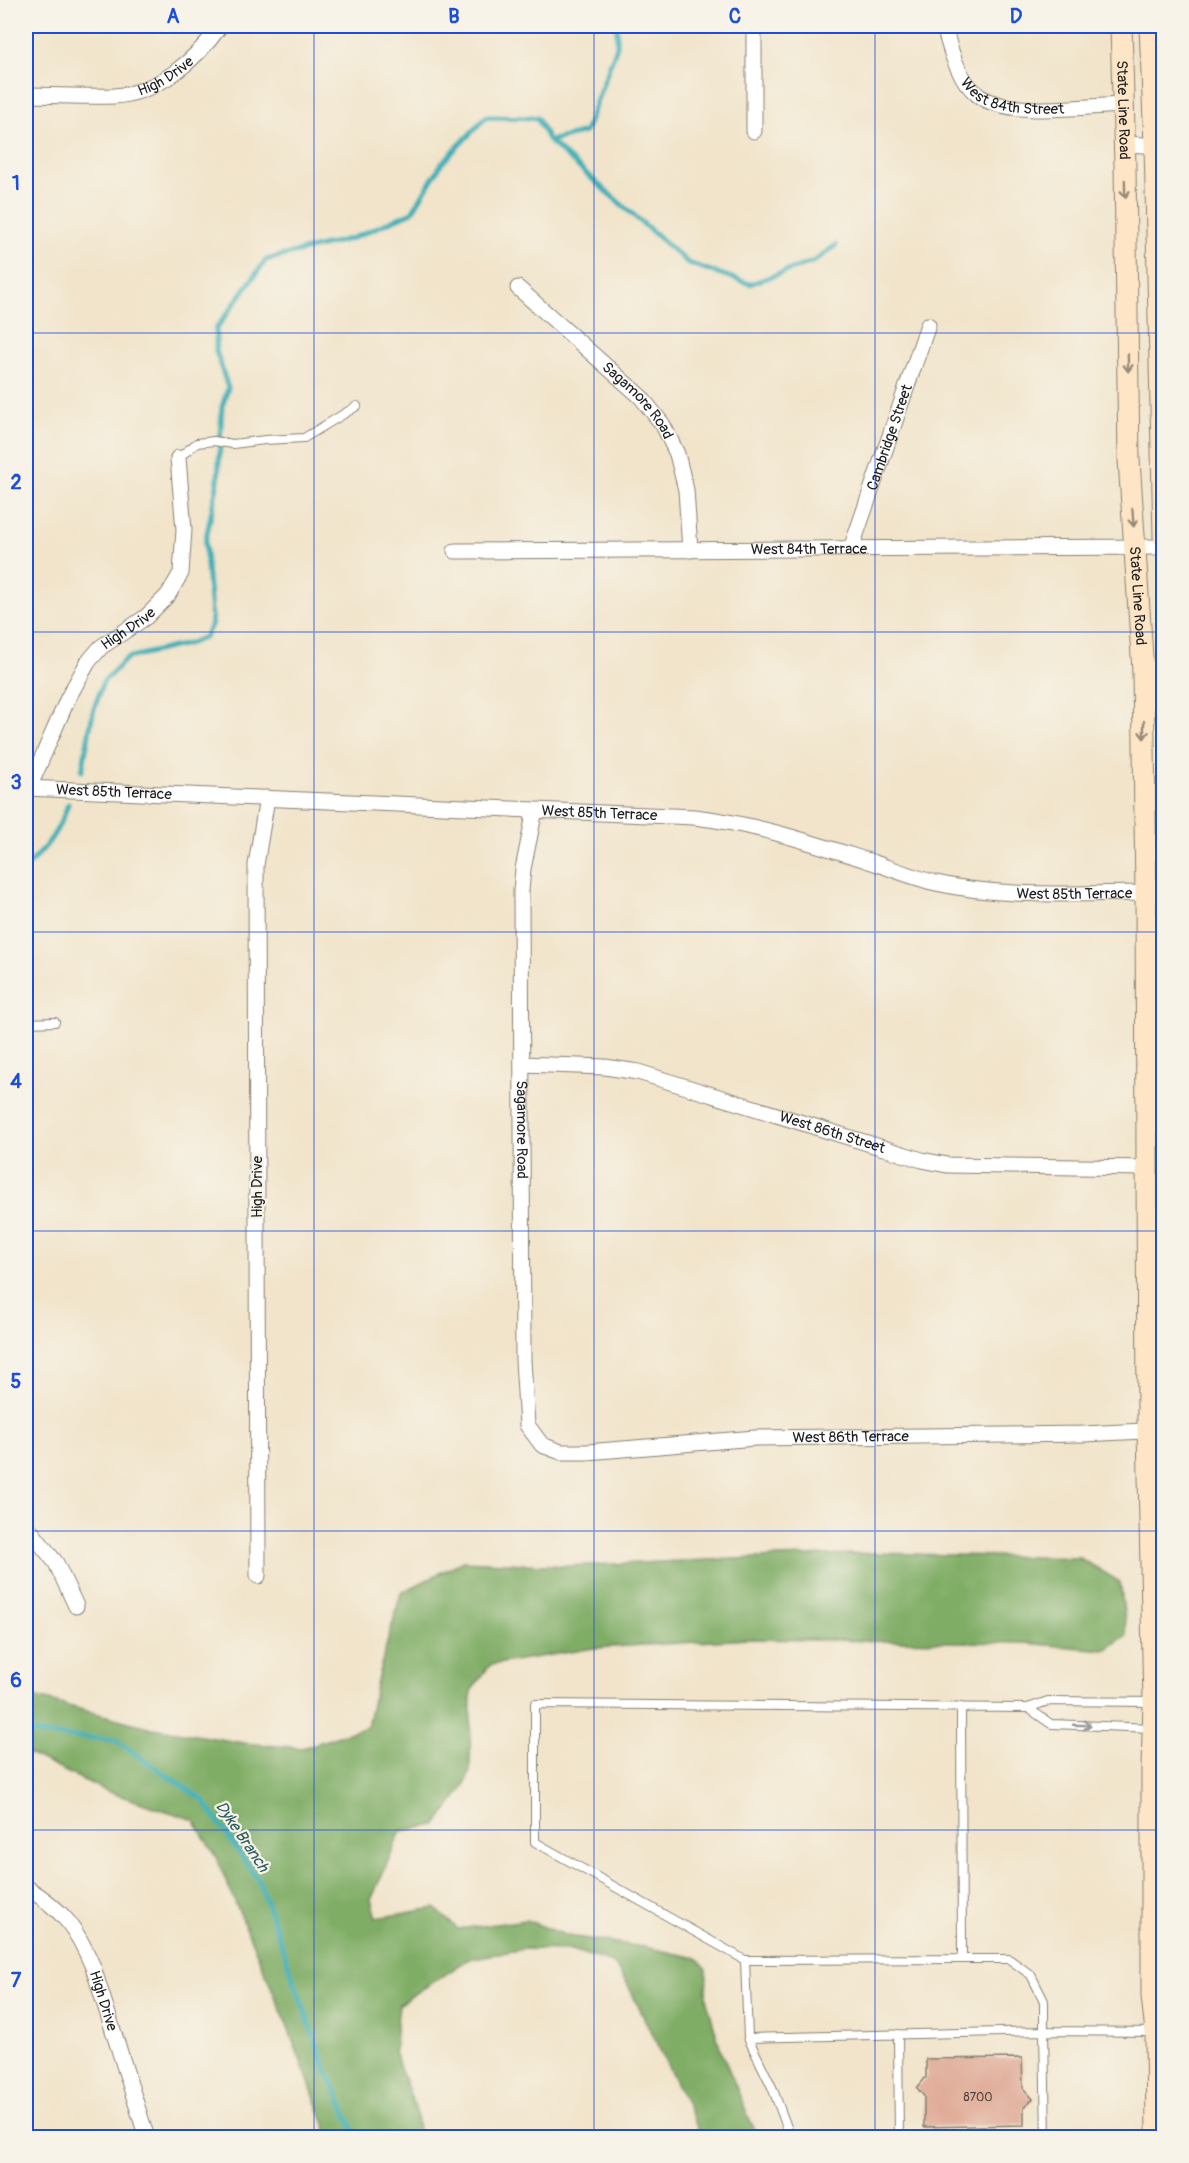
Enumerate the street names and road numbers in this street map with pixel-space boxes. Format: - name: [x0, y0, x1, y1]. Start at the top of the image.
- street label: High Drive: [135, 52, 198, 101]
- street label: State Line Road: [1112, 60, 1134, 160]
- street label: West 84th Street: [956, 74, 1065, 119]
- street label: Sagamore Road: [598, 358, 677, 442]
- street label: Cambridge Street: [863, 381, 917, 493]
- street label: West 84th Terrace: [751, 540, 868, 559]
- street label: State Line Road: [1125, 545, 1150, 646]
- street label: High Drive: [97, 603, 161, 654]
- street label: West 85th Terrace: [56, 780, 173, 804]
- street label: West 85th Terrace: [541, 801, 658, 825]
- street label: West 85th Terrace: [1016, 884, 1133, 904]
- street label: Sagamore Road: [512, 1080, 531, 1179]
- street label: West 86th Street: [777, 1107, 888, 1158]
- street label: High Drive: [248, 1155, 267, 1218]
- street label: West 86th Terrace: [792, 1427, 910, 1448]
- street label: High Drive: [85, 1968, 122, 2034]

